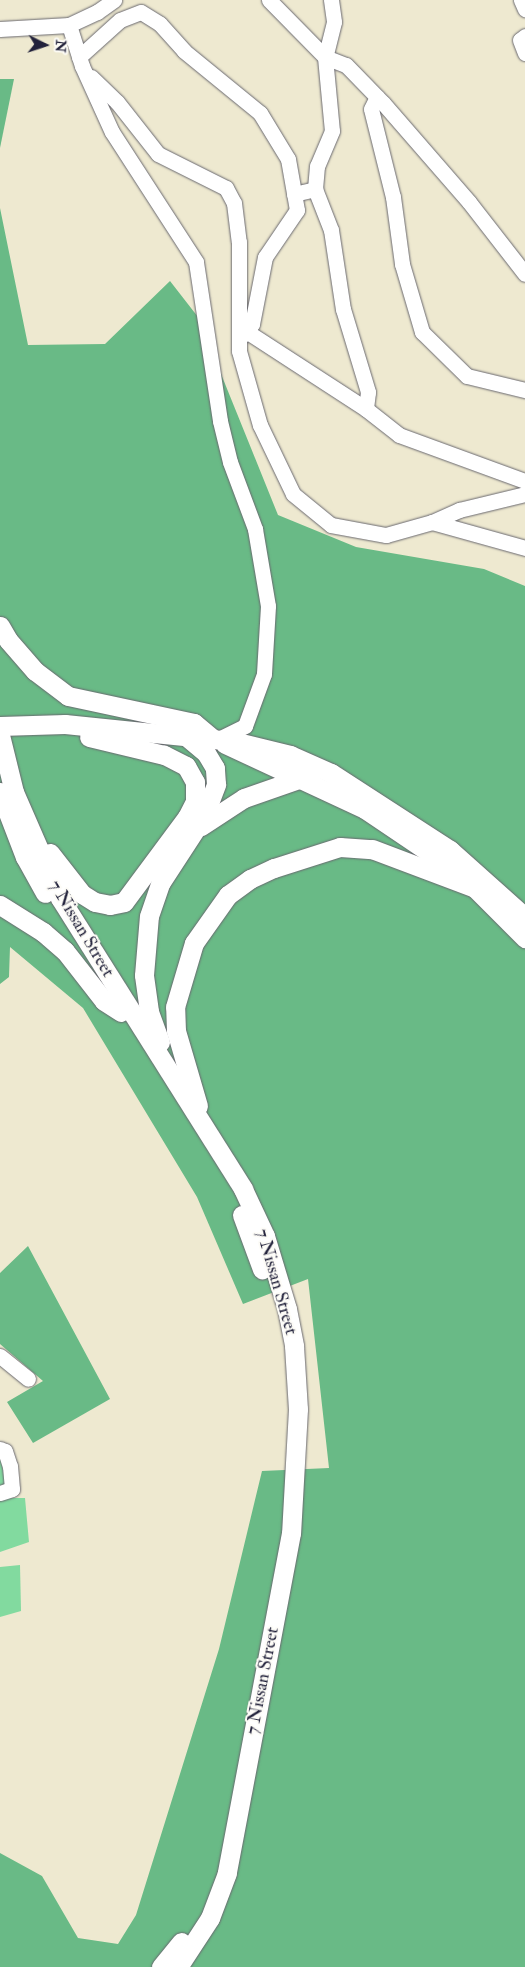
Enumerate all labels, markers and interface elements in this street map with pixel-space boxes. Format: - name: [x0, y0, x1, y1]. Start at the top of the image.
- north arrow: [20, 20, 70, 70]
- text: N: [52, 39, 69, 53]
- street label: 7 Nissan Street: [44, 877, 118, 981]
- street label: 7 Nissan Street: [251, 1227, 301, 1337]
- street label: 7 Nissan Street: [242, 1625, 284, 1737]

